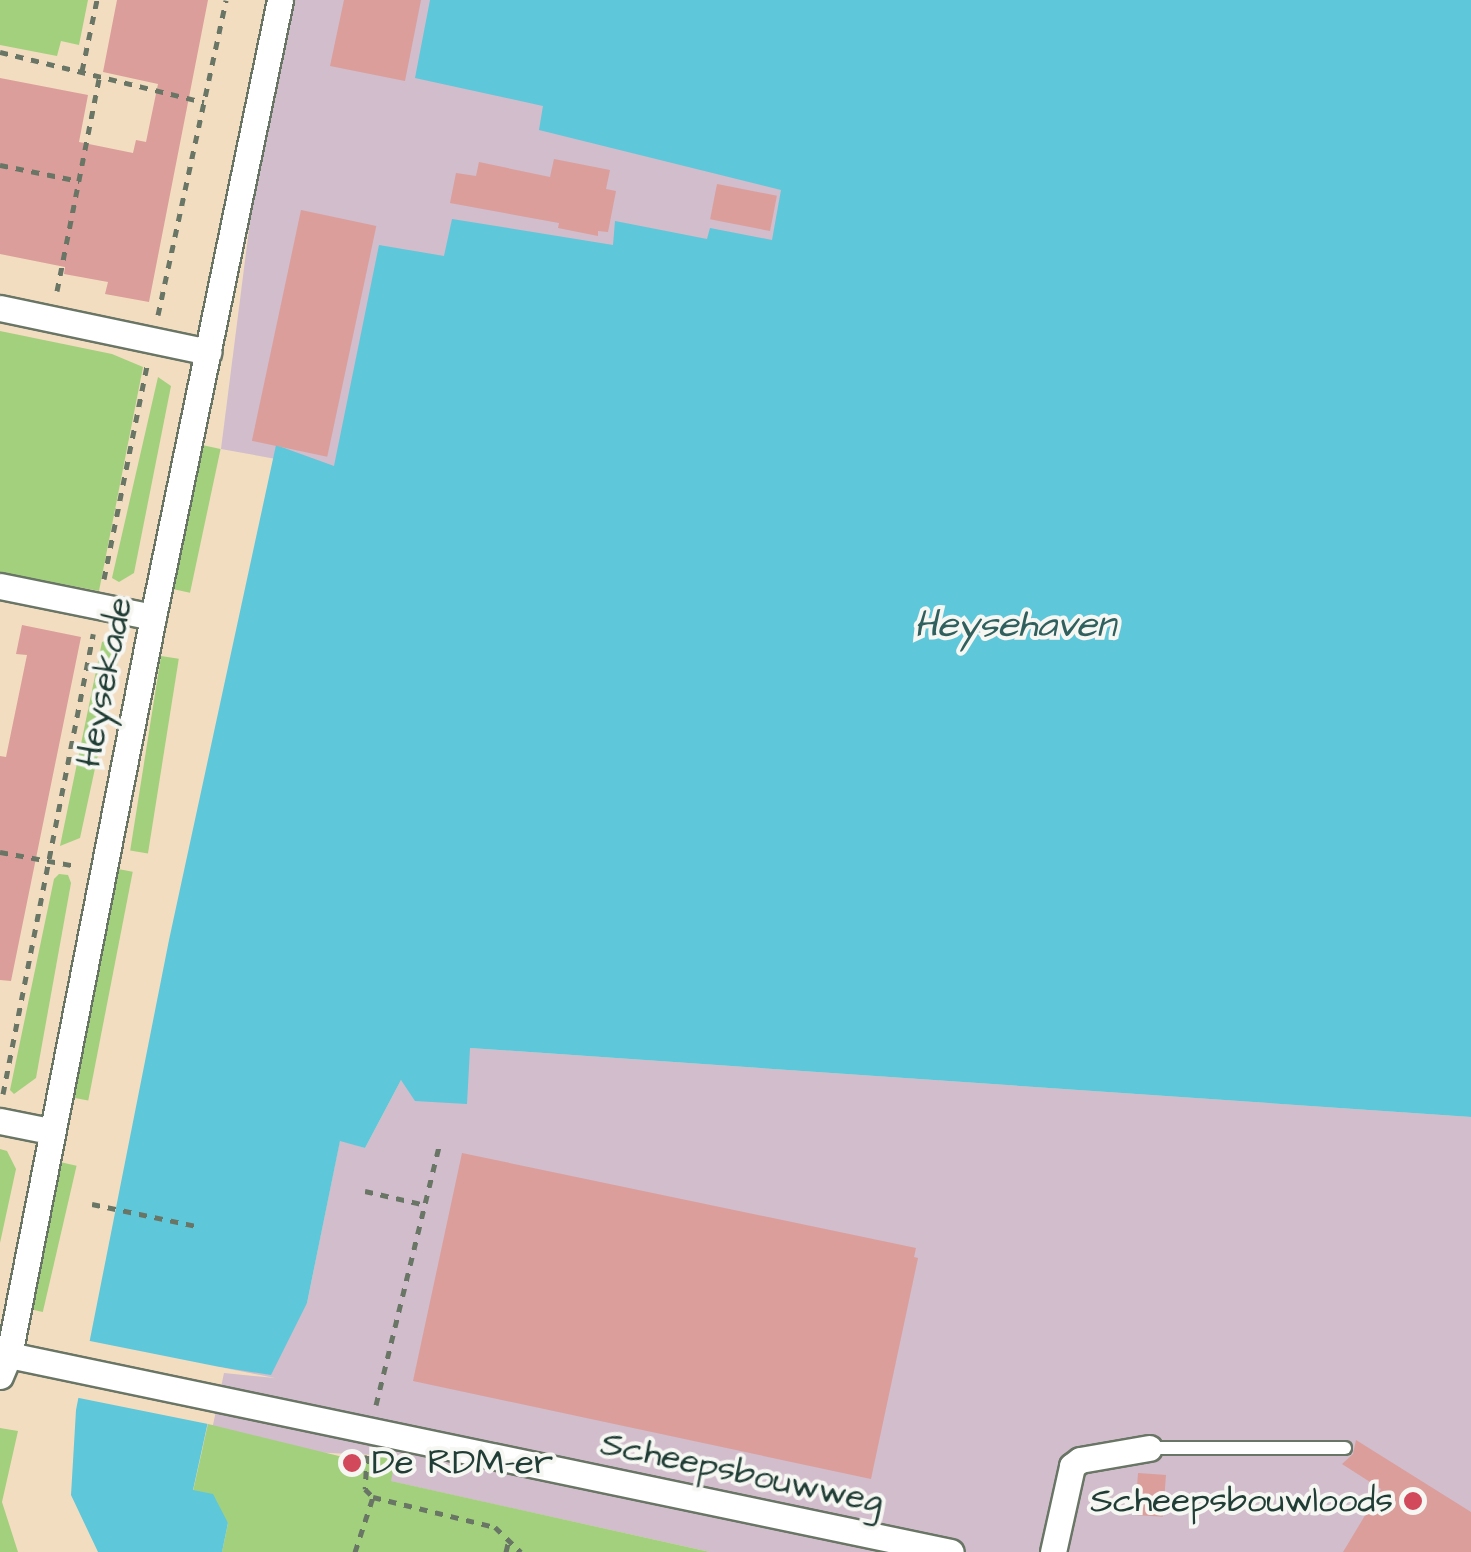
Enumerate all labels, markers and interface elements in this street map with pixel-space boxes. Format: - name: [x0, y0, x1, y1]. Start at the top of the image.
- street label: Heysekade: [68, 594, 142, 770]
- water label: Heysehaven: [914, 603, 1116, 649]
- street label: Scheepsbouwweg: [597, 1423, 887, 1523]
- place label: De RDM-er: [372, 1442, 553, 1484]
- marker: De RDM-er: [341, 1452, 363, 1474]
- place label: Scheepsbouwloods: [1090, 1480, 1393, 1522]
- marker: Scheepsbouwloods: [1402, 1490, 1424, 1512]

